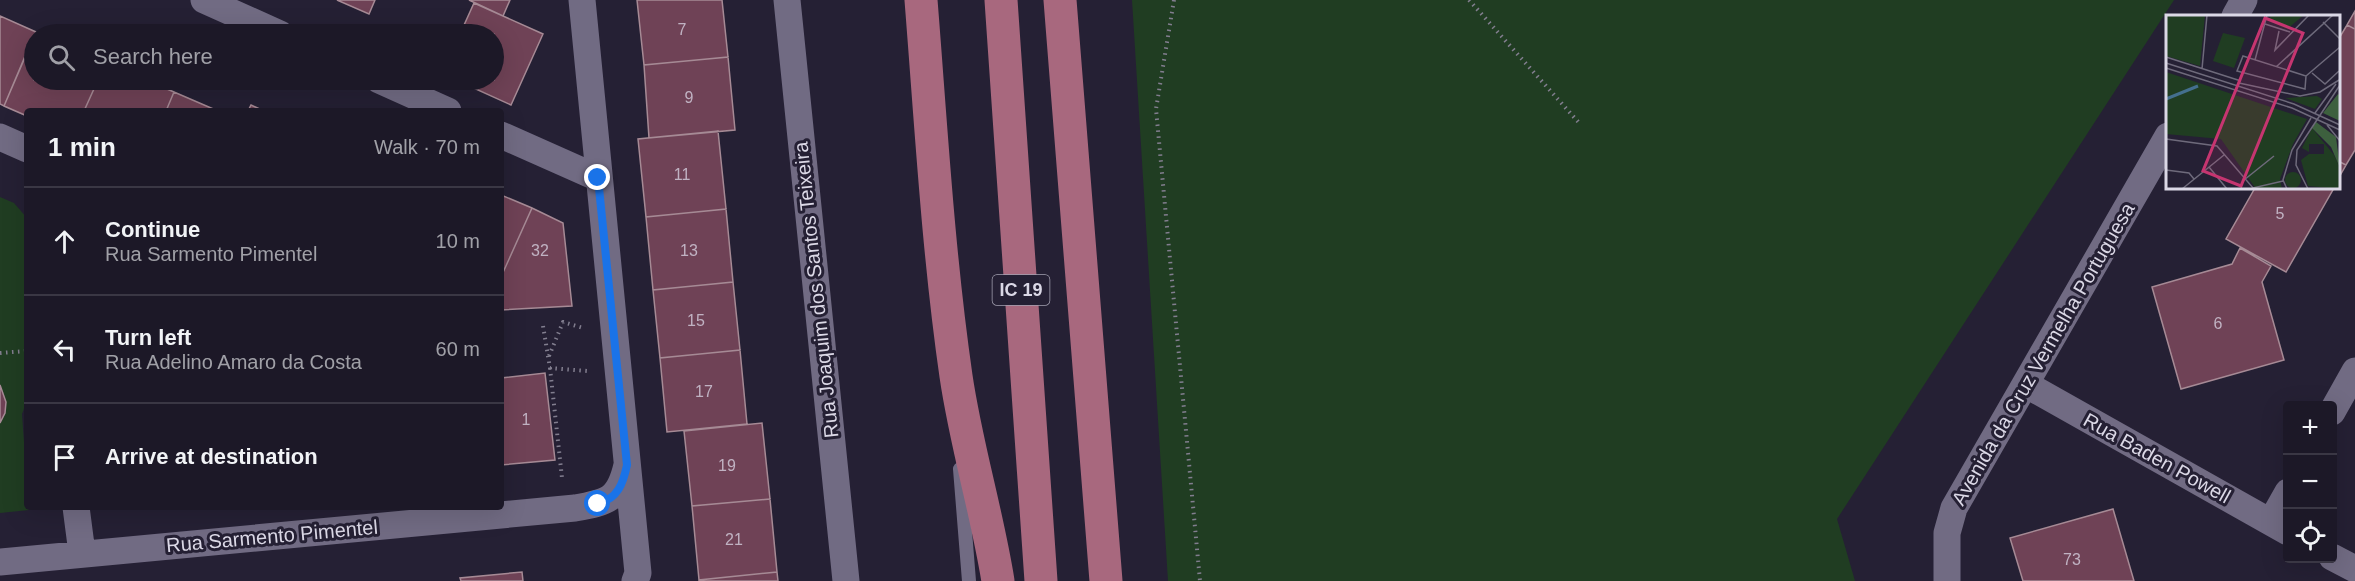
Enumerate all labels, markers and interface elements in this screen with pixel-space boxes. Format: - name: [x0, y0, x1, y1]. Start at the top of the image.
- inset map: [2166, 15, 2340, 189]
- house number: 7: [678, 21, 687, 38]
- search box: [24, 24, 504, 90]
- icon: search: [45, 41, 78, 74]
- text: Search here: [93, 44, 213, 69]
- house number: 9: [685, 89, 694, 106]
- text: 1 min: [48, 132, 116, 162]
- text: Walk · 70 m: [374, 136, 480, 158]
- street label: Rua Joaquim dos Santos Teixeira: [789, 140, 842, 439]
- route end: [584, 164, 610, 190]
- house number: 11: [674, 166, 690, 183]
- street label: Avenida da Cruz Vermelha Portuguesa: [1947, 198, 2139, 509]
- house number: 5: [2276, 205, 2285, 222]
- text: Continue: [105, 217, 200, 242]
- icon: ahead: [48, 225, 81, 258]
- text: 10 m: [436, 230, 480, 252]
- house number: 32: [531, 242, 549, 259]
- house number: 13: [680, 242, 698, 259]
- text: Rua Sarmento Pimentel: [105, 243, 317, 265]
- road number: IC 19: [992, 275, 1050, 305]
- house number: 15: [687, 312, 705, 329]
- house number: 6: [2214, 315, 2223, 332]
- text: Turn left: [105, 325, 191, 350]
- icon: left: [48, 333, 81, 366]
- text: 60 m: [436, 338, 480, 360]
- text: Rua Adelino Amaro da Costa: [105, 351, 362, 373]
- house number: 17: [695, 383, 713, 400]
- map controls: [2283, 401, 2337, 563]
- button: +: [2283, 401, 2337, 455]
- street label: Rua Baden Powell: [2080, 408, 2234, 508]
- house number: 1: [522, 411, 531, 428]
- icon: arrive: [48, 441, 81, 474]
- text: Arrive at destination: [105, 444, 318, 469]
- button: −: [2283, 455, 2337, 509]
- house number: 19: [718, 457, 736, 474]
- route start: [584, 490, 610, 516]
- button: locate: [2283, 509, 2337, 563]
- street label: Rua Sarmento Pimentel: [165, 516, 379, 556]
- house number: 21: [725, 531, 743, 548]
- house number: 73: [2063, 551, 2081, 568]

